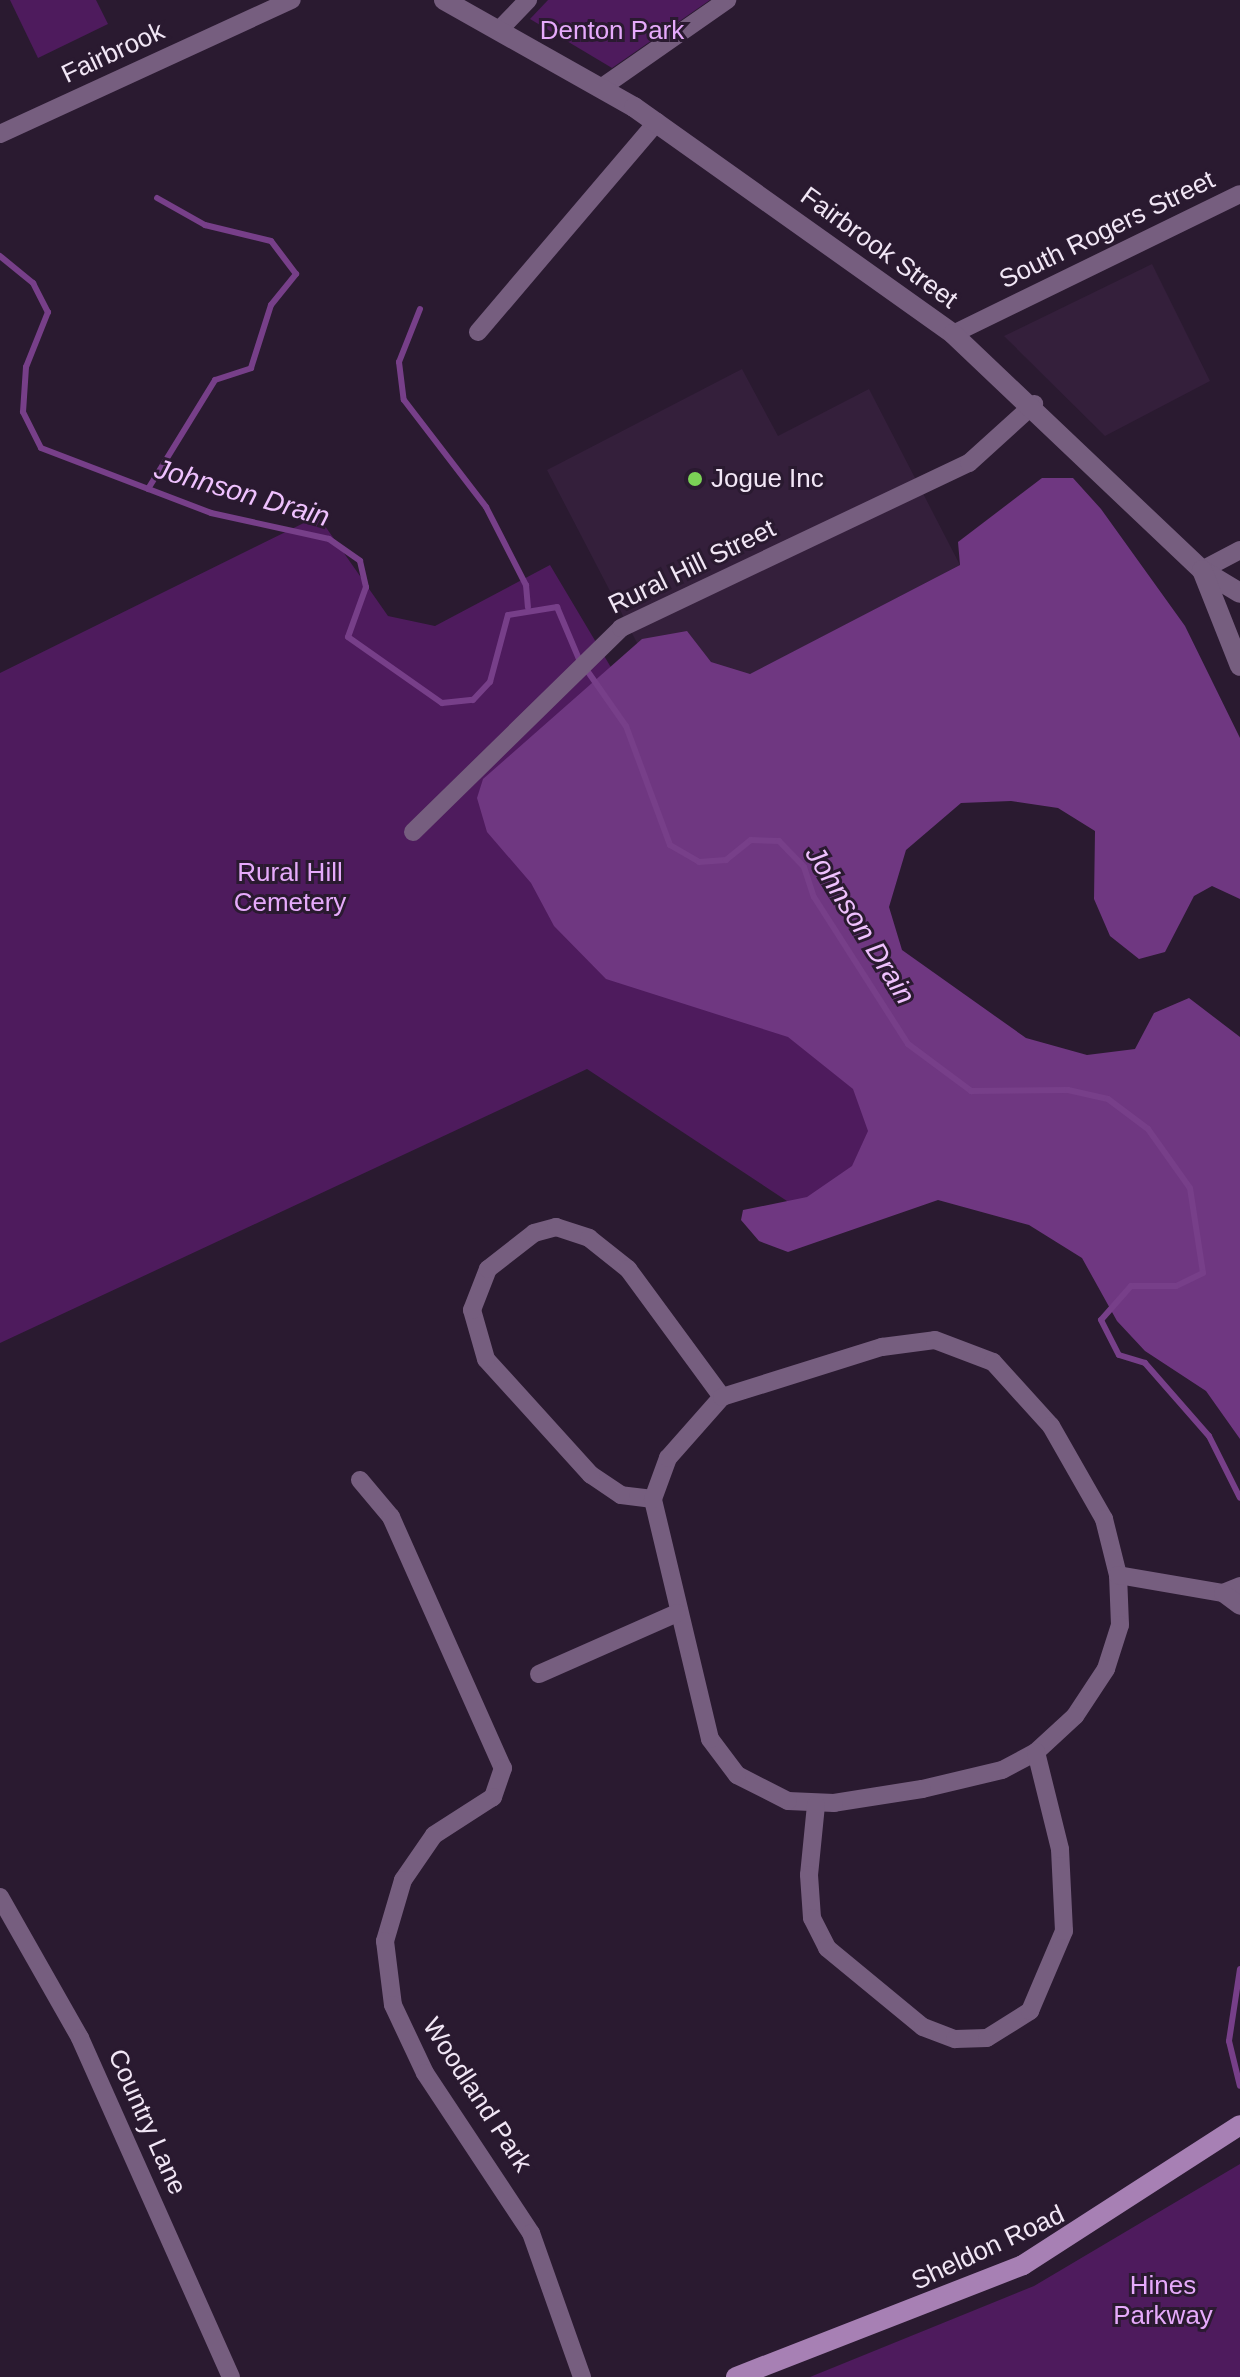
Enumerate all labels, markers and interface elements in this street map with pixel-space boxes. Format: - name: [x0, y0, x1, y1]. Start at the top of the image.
- park label: Denton Park: [540, 15, 684, 47]
- street label: Fairbrook: [57, 16, 169, 90]
- street label: South Rogers Street: [994, 164, 1220, 296]
- street label: Fairbrook Street: [794, 181, 964, 315]
- water label: Johnson Drain: [151, 452, 333, 534]
- place label: Jogue Inc: [711, 463, 824, 495]
- marker: Jogue Inc: [686, 470, 704, 488]
- street label: Rural Hill Street: [603, 513, 781, 621]
- water label: Johnson Drain: [798, 840, 922, 1010]
- park label: Rural Hill Cemetery: [234, 857, 346, 918]
- street label: Woodland Park: [416, 2012, 538, 2178]
- street label: Country Lane: [101, 2044, 193, 2200]
- street label: Sheldon Road: [907, 2199, 1069, 2297]
- park label: Hines Parkway: [1113, 2270, 1213, 2332]

